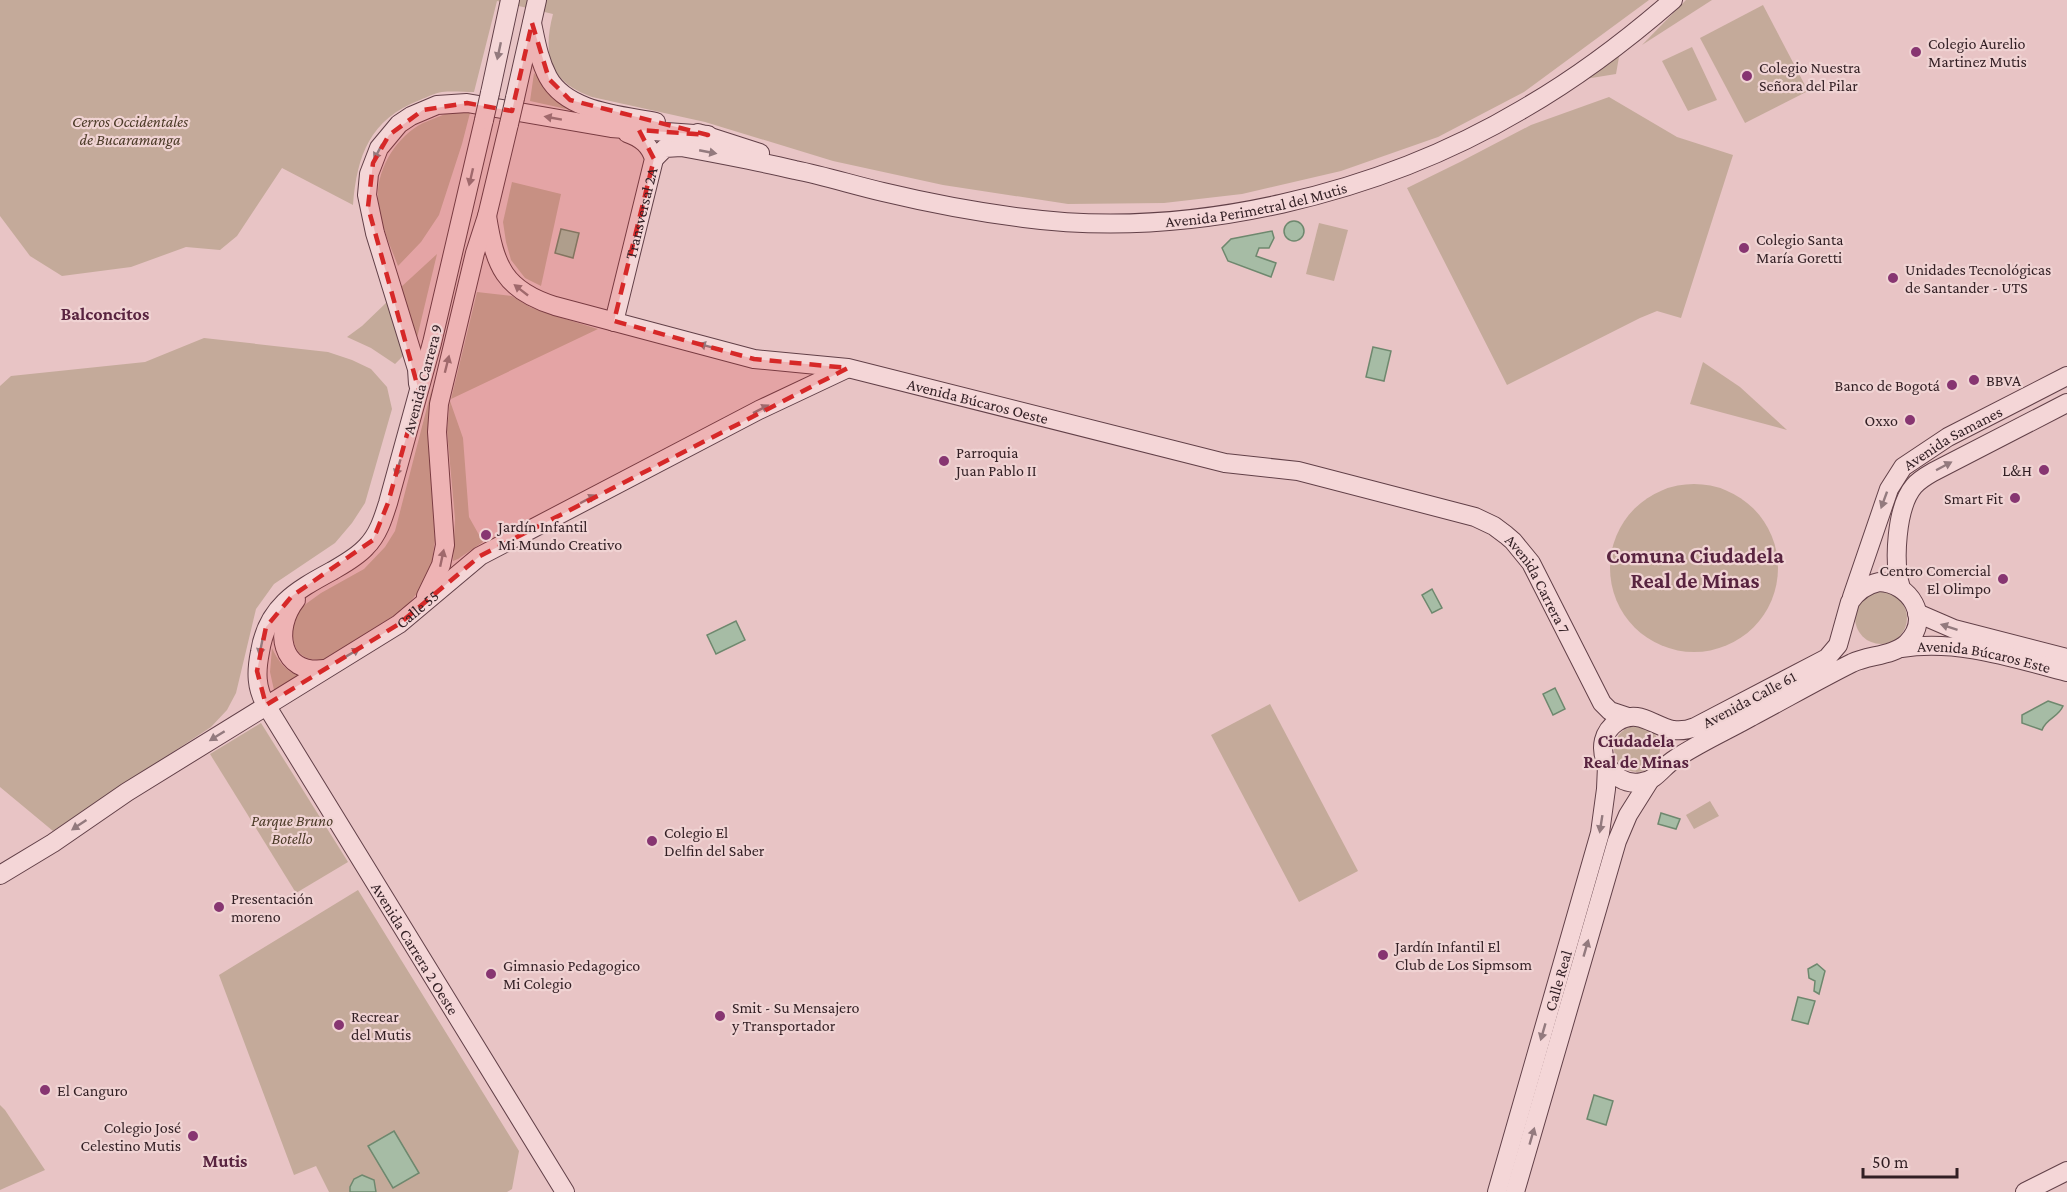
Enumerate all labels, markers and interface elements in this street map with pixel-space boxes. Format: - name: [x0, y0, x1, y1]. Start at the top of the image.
- place label: Colegio Aurelio Martinez Mutis: [1928, 35, 2027, 70]
- one-way arrow: [494, 41, 504, 60]
- marker: Colegio Aurelio Martinez Mutis: [1909, 45, 1923, 59]
- place label: Colegio Nuestra Señora del Pilar: [1759, 59, 1861, 94]
- marker: Colegio Nuestra Señora del Pilar: [1740, 69, 1754, 83]
- park label: Cerros Occidentales de Bucaramanga: [72, 113, 188, 149]
- one-way arrow: [543, 113, 562, 122]
- one-way arrow: [374, 143, 384, 161]
- one-way arrow: [698, 148, 717, 157]
- street label: Transversal 2A: [622, 165, 661, 261]
- one-way arrow: [465, 168, 475, 186]
- street label: Avenida Perimetral del Mutis: [1165, 179, 1349, 230]
- place label: Colegio Santa María Goretti: [1756, 231, 1844, 266]
- marker: Colegio Santa María Goretti: [1737, 241, 1751, 255]
- place label: Unidades Tecnológicas de Santander - UTS: [1905, 261, 2051, 296]
- marker: Unidades Tecnológicas de Santander - UTS: [1886, 271, 1900, 285]
- one-way arrow: [514, 285, 529, 297]
- district label: Balconcitos: [61, 304, 149, 324]
- street label: Avenida Carrera 9: [400, 322, 445, 436]
- one-way arrow: [698, 341, 716, 350]
- one-way arrow: [443, 355, 453, 374]
- place label: BBVA: [1986, 372, 2022, 389]
- marker: BBVA: [1967, 373, 1981, 387]
- street label: Avenida Búcaros Oeste: [906, 375, 1050, 427]
- place label: Banco de Bogotá: [1834, 377, 1941, 395]
- marker: Banco de Bogotá: [1945, 378, 1959, 392]
- street label: Avenida Samanes: [1900, 403, 2005, 473]
- one-way arrow: [753, 404, 770, 414]
- place label: Oxxo: [1865, 412, 1898, 429]
- marker: Oxxo: [1903, 413, 1917, 427]
- place label: Parroquia Juan Pablo II: [954, 444, 1037, 480]
- marker: Parroquia Juan Pablo II: [937, 454, 951, 468]
- one-way arrow: [393, 459, 402, 477]
- one-way arrow: [1936, 461, 1953, 471]
- place label: L&H: [2002, 462, 2032, 479]
- marker: L&H: [2037, 463, 2051, 477]
- place label: Smart Fit: [1944, 490, 2004, 507]
- marker: Smart Fit: [2008, 491, 2022, 505]
- one-way arrow: [1879, 492, 1889, 510]
- one-way arrow: [580, 494, 597, 504]
- place label: Jardín Infantil Mi Mundo Creativo: [496, 518, 622, 553]
- marker: Jardín Infantil Mi Mundo Creativo: [479, 528, 493, 542]
- street label: Avenida Carrera 7: [1502, 531, 1573, 637]
- district label: Comuna Ciudadela Real de Minas: [1606, 543, 1784, 593]
- one-way arrow: [438, 549, 448, 567]
- place label: Centro Comercial El Olimpo: [1879, 562, 1991, 598]
- marker: Centro Comercial El Olimpo: [1996, 572, 2010, 586]
- street label: Calle 55: [393, 587, 442, 632]
- one-way arrow: [1940, 622, 1958, 631]
- one-way arrow: [256, 638, 265, 657]
- street label: Avenida Búcaros Este: [1917, 638, 2053, 676]
- one-way arrow: [344, 647, 360, 658]
- street label: Avenida Calle 61: [1700, 668, 1799, 731]
- one-way arrow: [208, 731, 225, 742]
- district label: Ciudadela Real de Minas: [1583, 731, 1689, 772]
- park label: Parque Bruno Botello: [251, 812, 333, 847]
- one-way arrow: [1597, 815, 1606, 834]
- one-way arrow: [71, 819, 87, 830]
- place label: Colegio El Delfin del Saber: [664, 824, 765, 859]
- marker: Colegio El Delfin del Saber: [645, 834, 659, 848]
- street label: Avenida Carrera 2 Oeste: [368, 879, 462, 1018]
- place label: Presentación moreno: [231, 890, 314, 925]
- marker: Presentación moreno: [212, 900, 226, 914]
- place label: Jardín Infantil El Club de Los Sipmsom: [1393, 938, 1532, 974]
- one-way arrow: [1582, 939, 1591, 957]
- marker: Jardín Infantil El Club de Los Sipmsom: [1376, 948, 1390, 962]
- street label: Calle Real: [1541, 948, 1575, 1013]
- place label: Gimnasio Pedagogico Mi Colegio: [503, 957, 640, 993]
- marker: Gimnasio Pedagogico Mi Colegio: [484, 967, 498, 981]
- place label: Smit - Su Mensajero y Transportador: [731, 999, 859, 1035]
- place label: Recrear del Mutis: [351, 1008, 411, 1043]
- marker: Smit - Su Mensajero y Transportador: [713, 1009, 727, 1023]
- marker: Recrear del Mutis: [332, 1018, 346, 1032]
- one-way arrow: [1538, 1023, 1547, 1041]
- place label: El Canguro: [57, 1082, 128, 1100]
- marker: El Canguro: [38, 1083, 52, 1097]
- place label: Colegio José Celestino Mutis: [81, 1119, 181, 1154]
- one-way arrow: [1528, 1127, 1537, 1145]
- marker: Colegio José Celestino Mutis: [186, 1129, 200, 1143]
- scale bar: [1863, 1141, 1958, 1179]
- district label: Mutis: [203, 1151, 247, 1171]
- text: 50 m: [1872, 1152, 1909, 1172]

